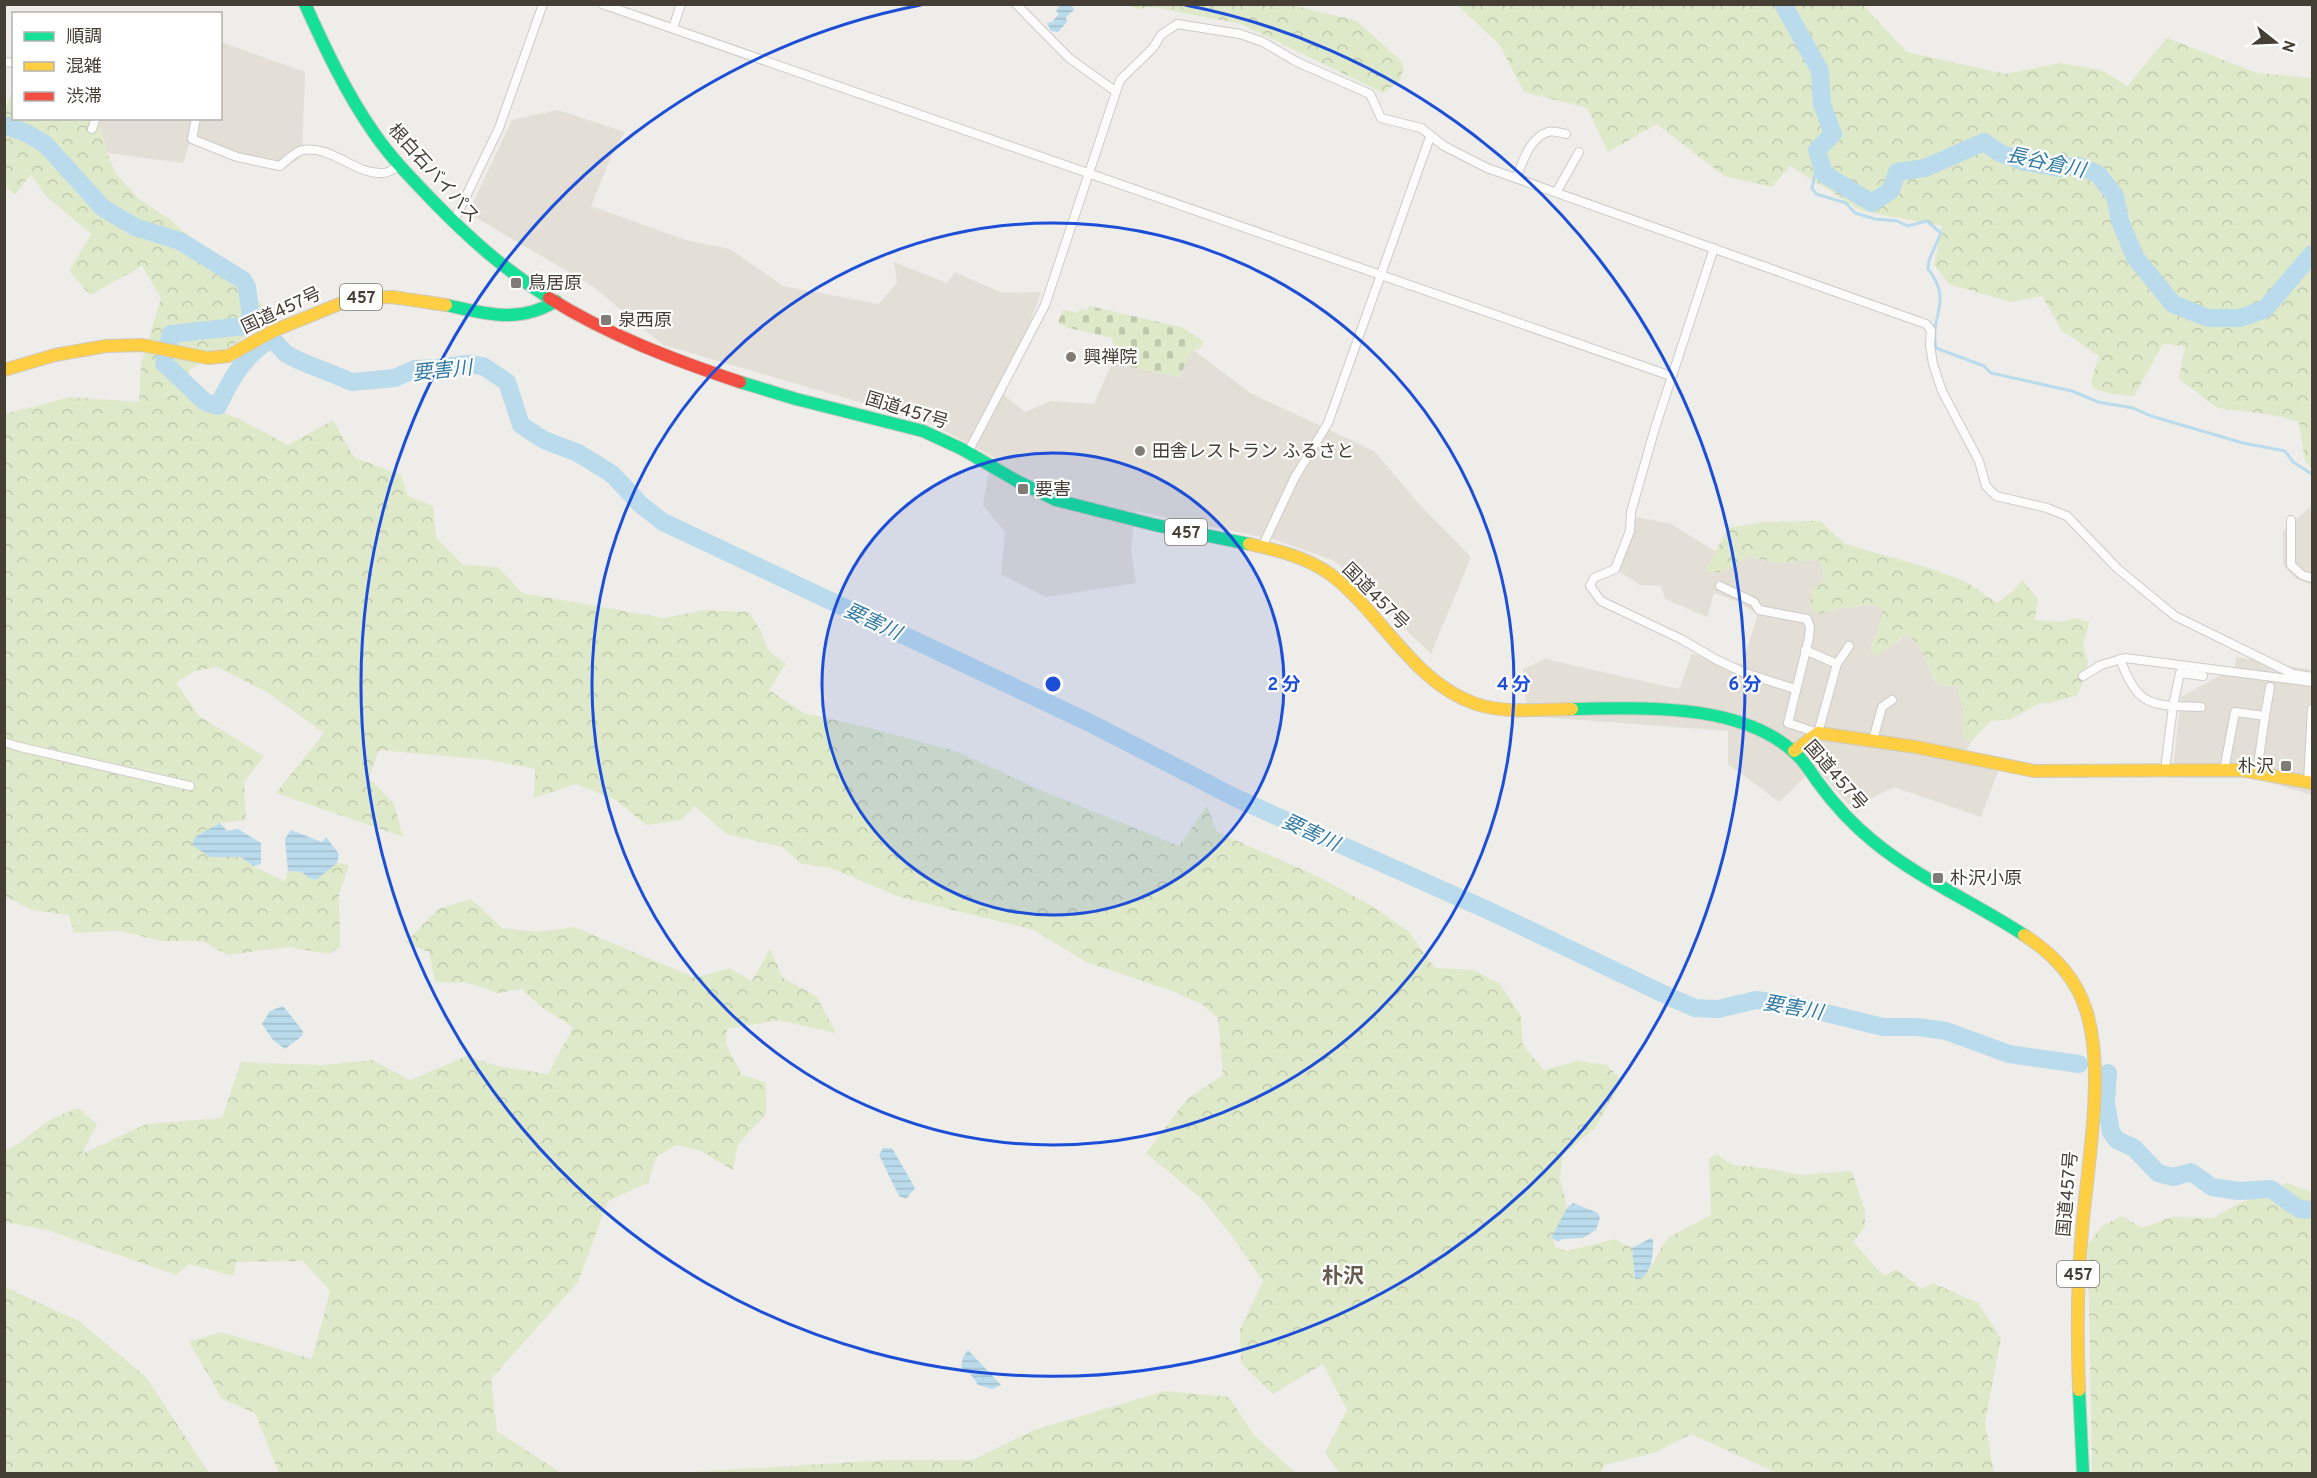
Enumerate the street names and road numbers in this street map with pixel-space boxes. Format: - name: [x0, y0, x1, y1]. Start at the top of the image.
- street label: 根白石バイパス: [382, 120, 483, 228]
- street label: 国道457号: [238, 283, 325, 340]
- road number: 457: [340, 284, 382, 310]
- street label: 国道457号: [862, 388, 951, 435]
- road number: 457: [1165, 519, 1207, 545]
- street label: 国道457号: [1337, 559, 1413, 635]
- street label: 国道457号: [1798, 736, 1872, 816]
- street label: 国道457号: [2053, 1151, 2084, 1238]
- road number: 457: [2057, 1261, 2099, 1287]

